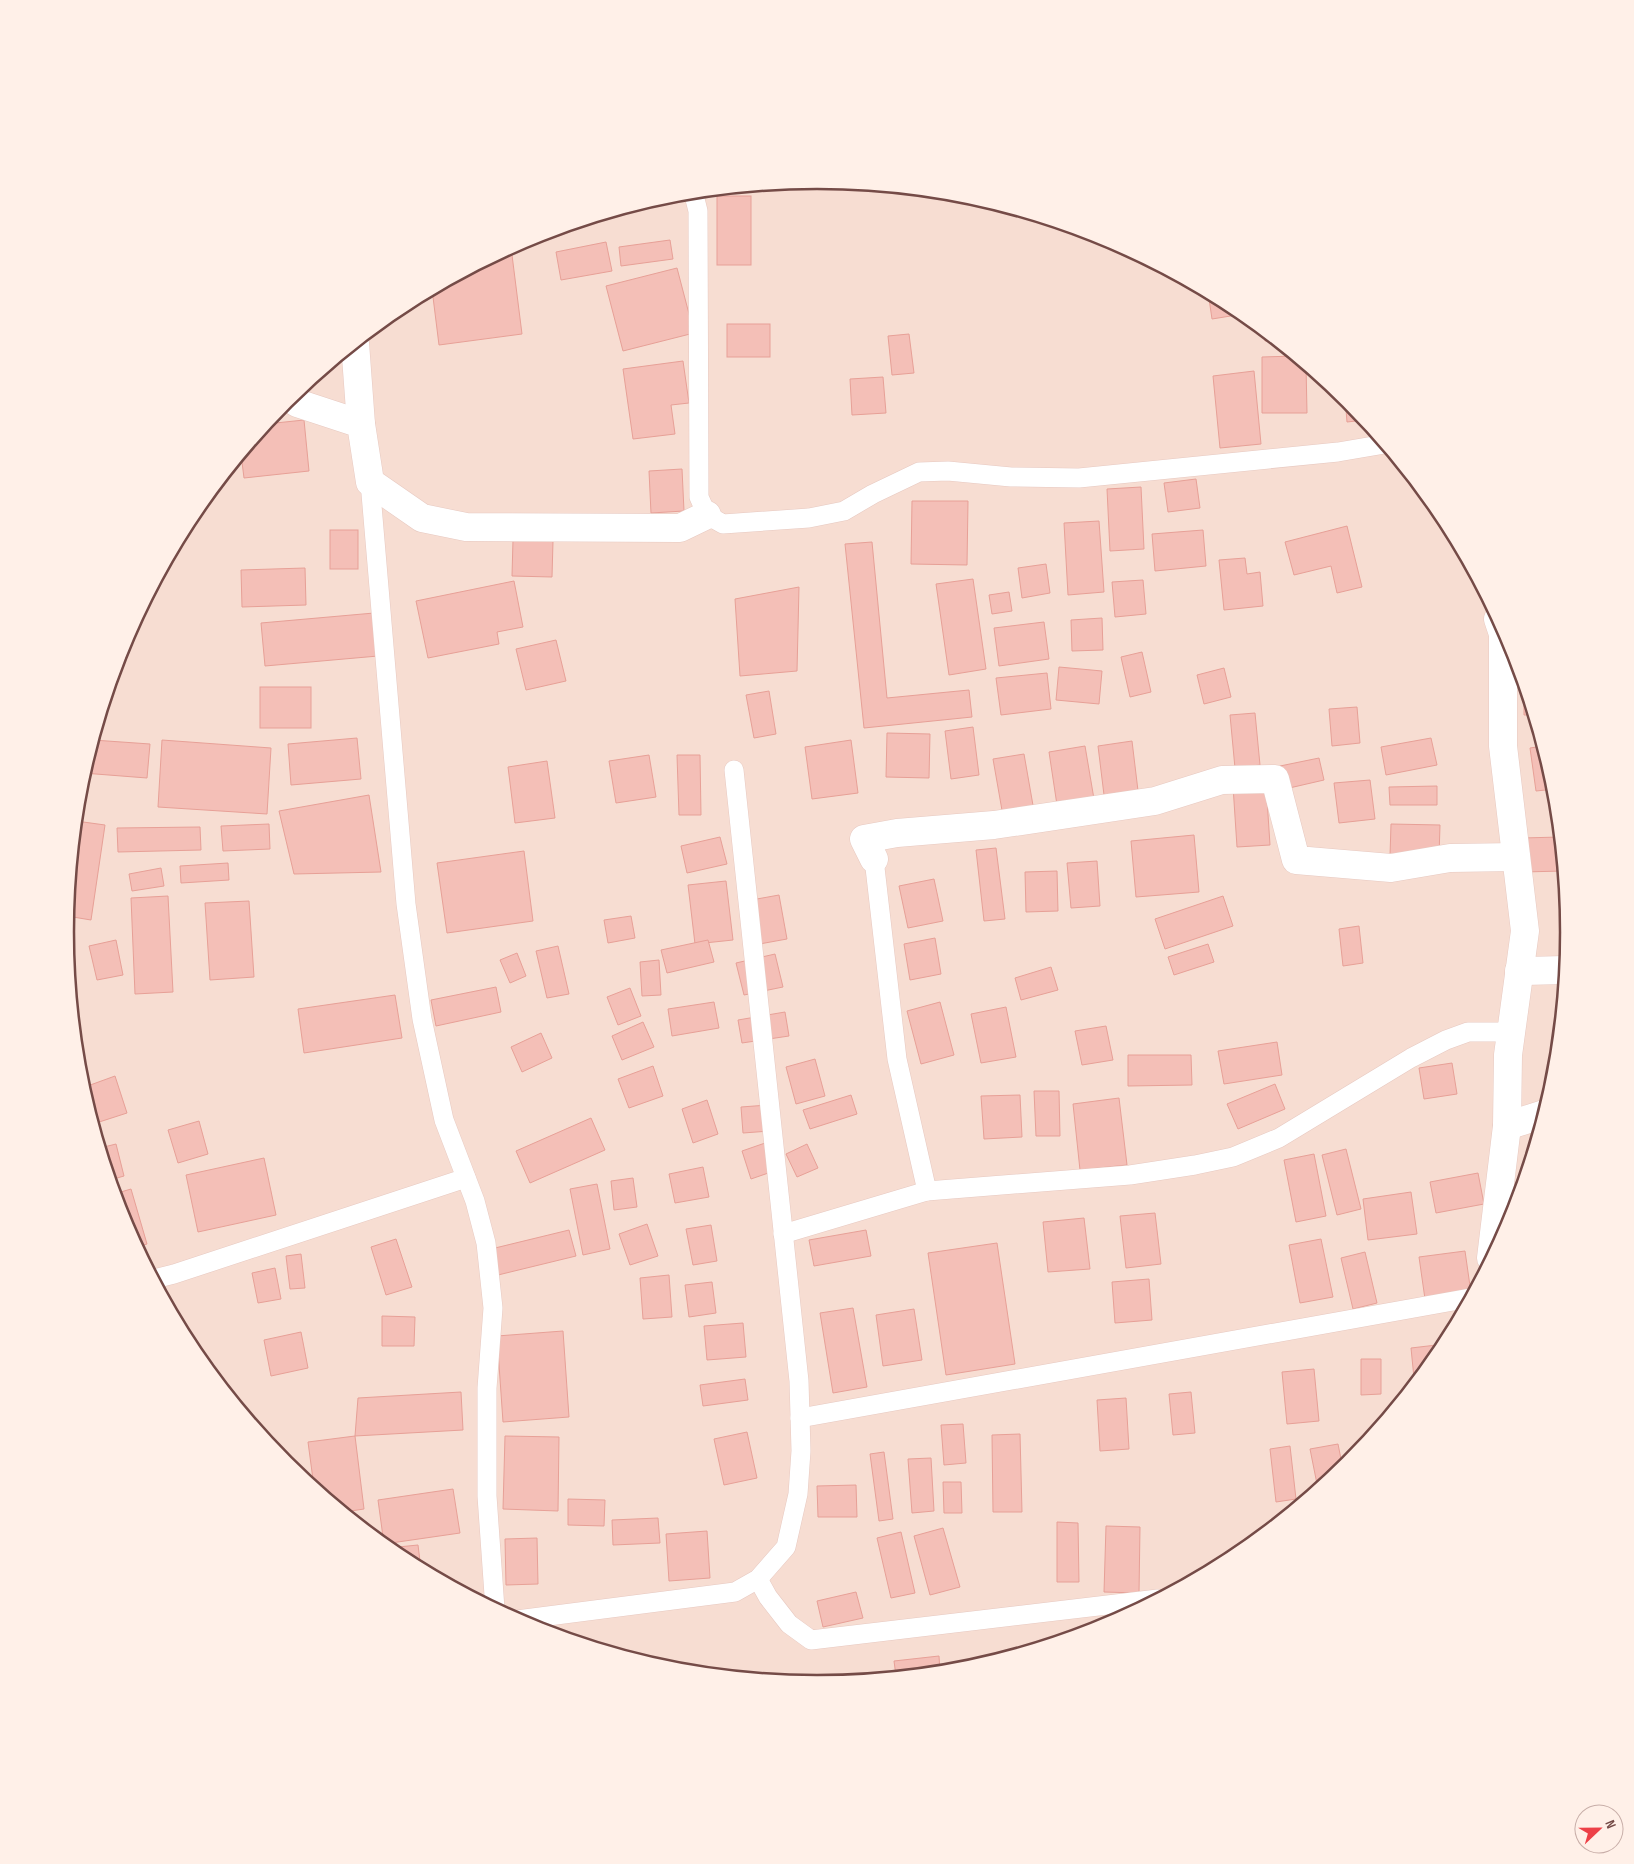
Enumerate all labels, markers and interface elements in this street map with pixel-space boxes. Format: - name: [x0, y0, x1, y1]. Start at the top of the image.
- north arrow: [1574, 1804, 1624, 1854]
- text: N: [1601, 1818, 1620, 1831]

